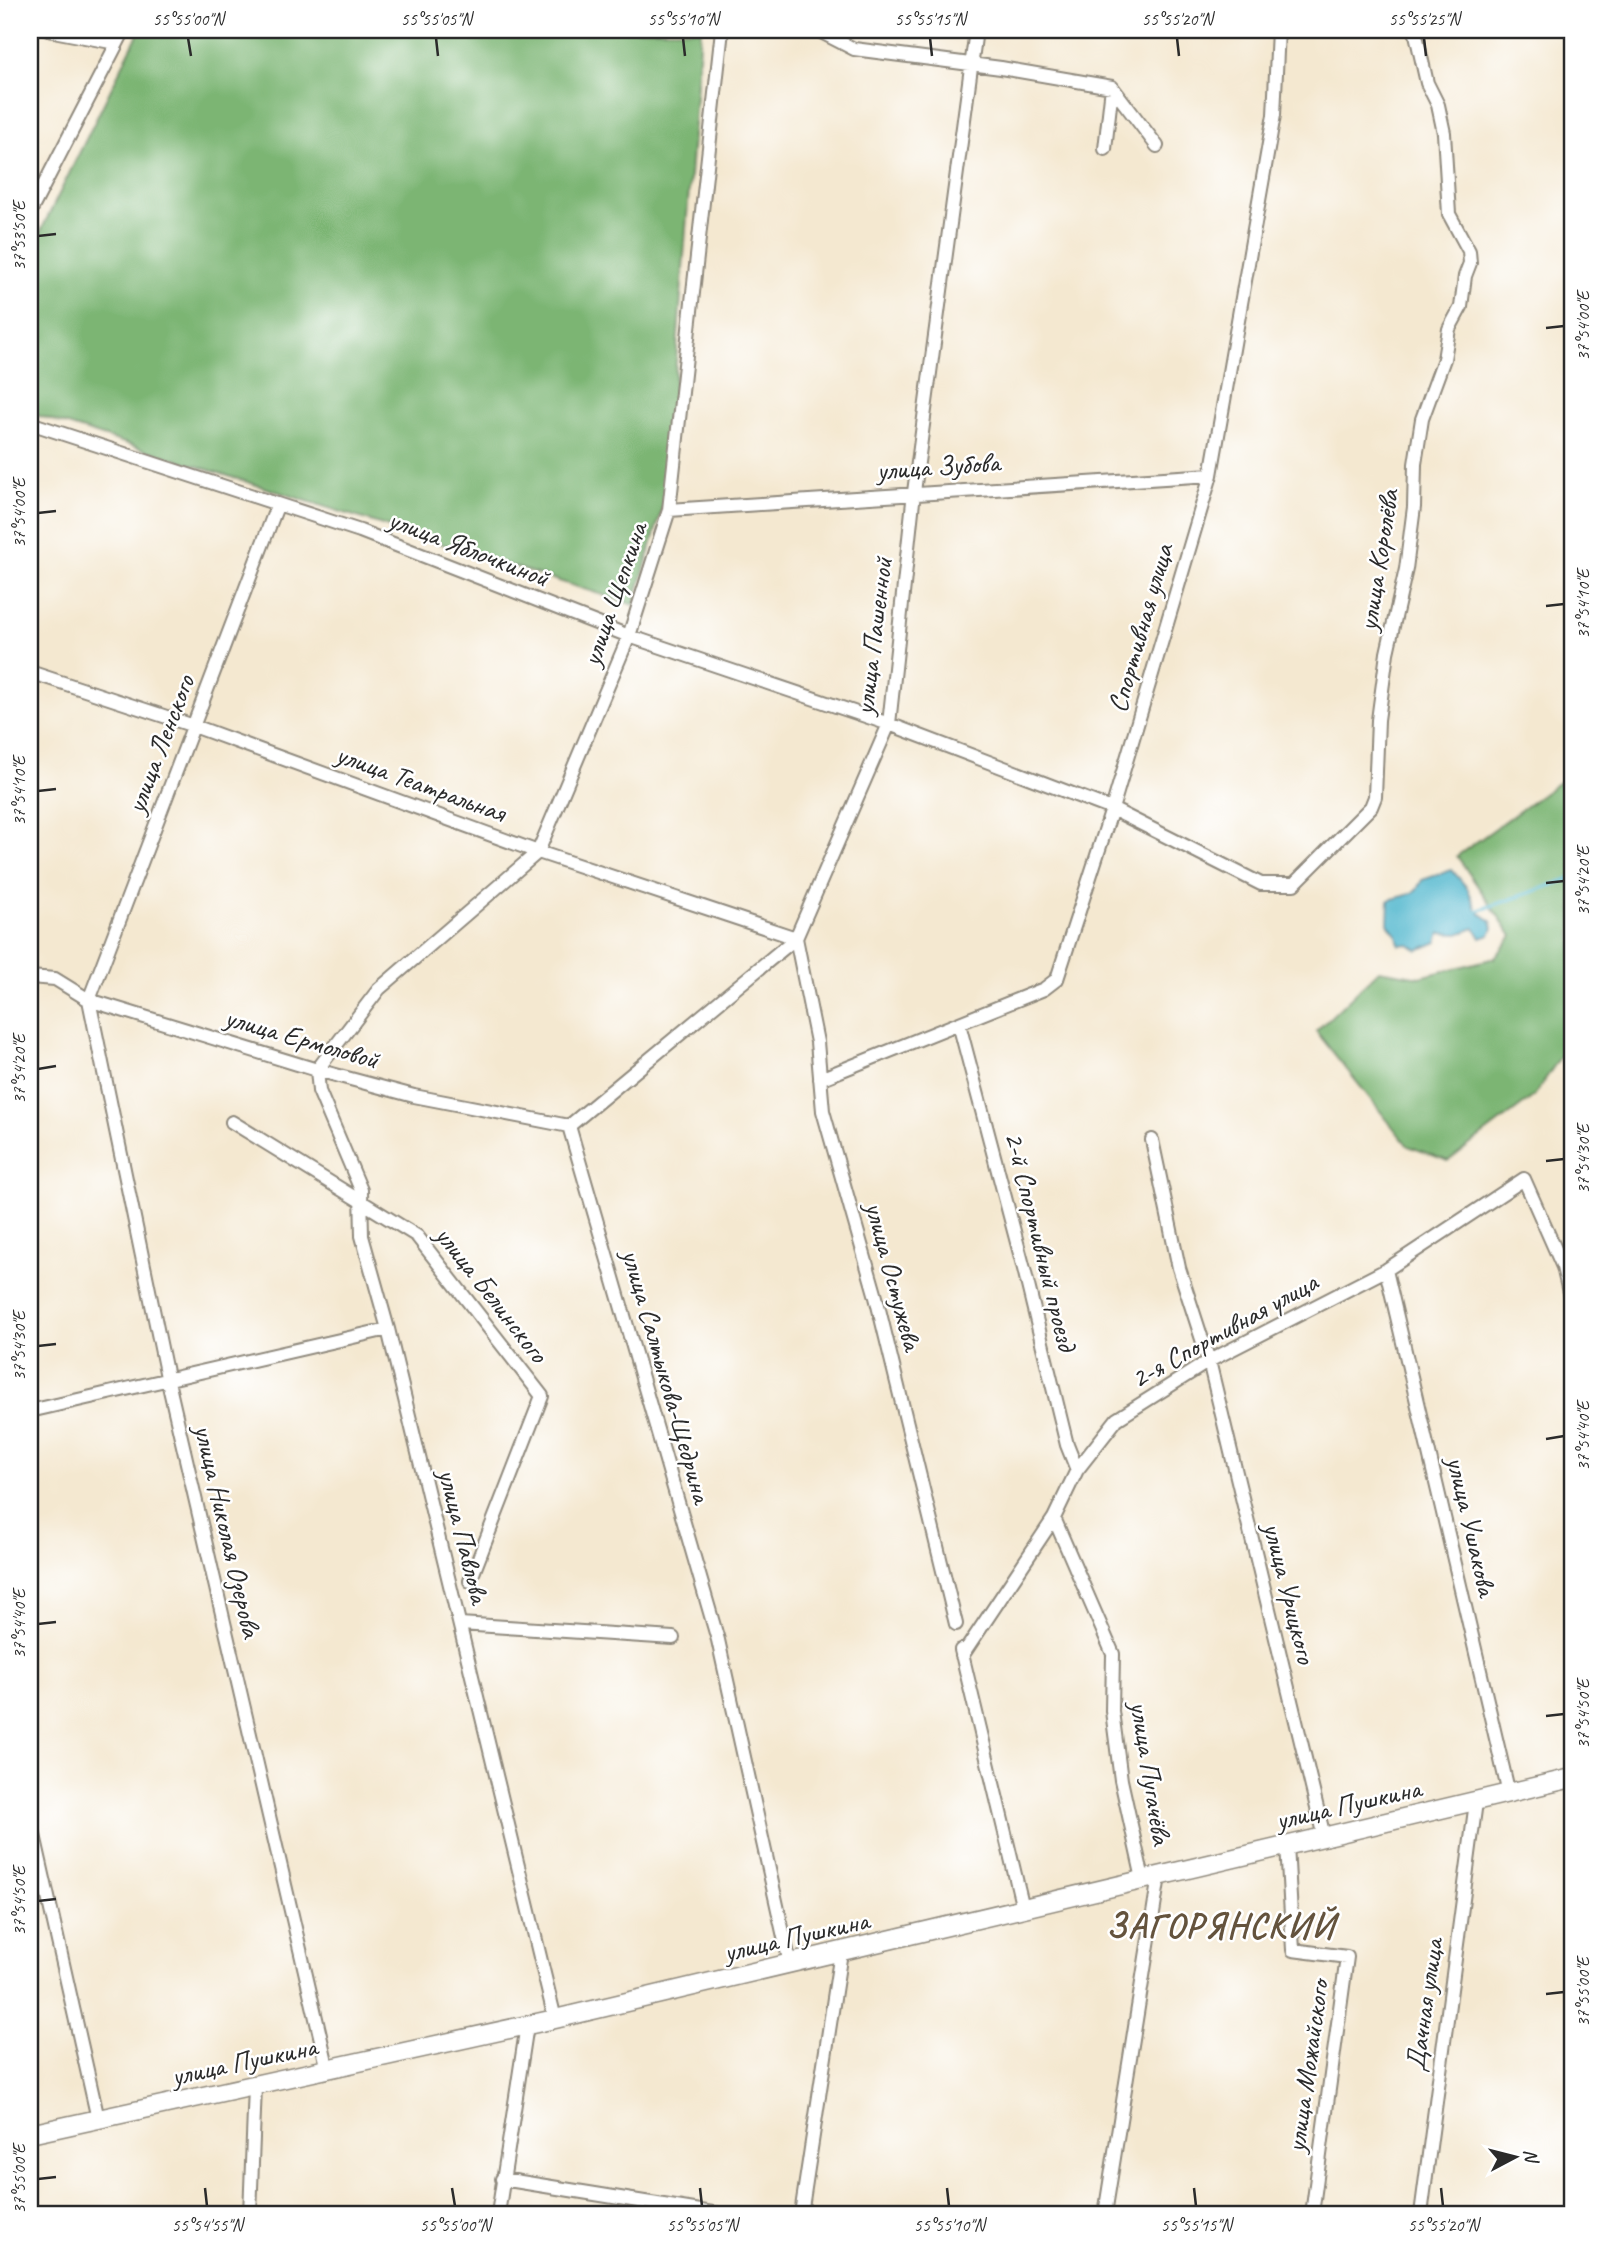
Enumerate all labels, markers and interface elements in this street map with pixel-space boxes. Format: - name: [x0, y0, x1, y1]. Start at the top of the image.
- text: 55°55'00"N: [153, 8, 227, 30]
- text: 55°55'05"N: [401, 8, 475, 30]
- text: 55°55'10"N: [648, 8, 722, 30]
- text: 55°55'15"N: [895, 8, 969, 30]
- text: 55°55'20"N: [1142, 8, 1216, 30]
- text: 55°55'25"N: [1389, 8, 1463, 30]
- text: 37°53'50"E: [8, 199, 30, 271]
- text: 37°54'00"E: [1572, 289, 1594, 361]
- street label: улица Зубова: [873, 444, 1003, 488]
- text: 37°54'00"E: [8, 476, 30, 548]
- street label: улица Королёва: [1349, 485, 1407, 635]
- street label: улица Яблочкиной: [382, 501, 556, 595]
- street label: улица Щепкина: [573, 515, 656, 672]
- street label: Спортивная улица: [1099, 538, 1181, 716]
- street label: улица Пашенной: [846, 554, 900, 719]
- text: 37°54'10"E: [1572, 567, 1594, 639]
- street label: улица Ленского: [117, 668, 203, 820]
- street label: улица Театральная: [330, 735, 513, 831]
- text: 37°54'10"E: [8, 754, 30, 826]
- text: 37°54'20"E: [1572, 844, 1594, 916]
- street label: улица Ермоловой: [219, 999, 384, 1077]
- text: 37°54'20"E: [8, 1032, 30, 1104]
- text: 37°54'30"E: [1572, 1122, 1594, 1194]
- street label: 2-й Спортивный проезд: [997, 1128, 1086, 1357]
- street label: улица Остужева: [857, 1196, 931, 1356]
- street label: улица Белинского: [426, 1217, 558, 1371]
- street label: улица Салтыкова-Щедрина: [614, 1243, 721, 1509]
- street label: 2-я Спортивная улица: [1124, 1263, 1325, 1396]
- text: 37°54'30"E: [8, 1309, 30, 1381]
- text: 37°54'40"E: [1572, 1399, 1594, 1471]
- street label: улица Николая Озерова: [186, 1419, 270, 1643]
- street label: улица Ушакова: [1439, 1451, 1506, 1602]
- street label: улица Павлова: [430, 1463, 498, 1609]
- street label: улица Урицкого: [1255, 1517, 1325, 1669]
- text: 37°54'40"E: [8, 1587, 30, 1659]
- text: 37°54'50"E: [1572, 1677, 1594, 1749]
- street label: улица Пугачёва: [1122, 1697, 1180, 1849]
- street label: улица Пушкина: [1270, 1770, 1426, 1838]
- text: 37°54'50"E: [8, 1864, 30, 1936]
- street label: улица Пушкина: [718, 1902, 874, 1970]
- district label: ЗАГОРЯНСКИЙ: [1106, 1903, 1340, 1948]
- street label: Дачная улица: [1397, 1934, 1451, 2074]
- text: 37°55'00"E: [1572, 1955, 1594, 2027]
- street label: улица Можайского: [1277, 1975, 1337, 2156]
- street label: улица Пушкина: [166, 2028, 322, 2094]
- north arrow: [1480, 2122, 1550, 2192]
- text: 37°55'00"E: [8, 2142, 30, 2214]
- text: N: [1518, 2148, 1544, 2166]
- text: 55°54'55"N: [172, 2214, 246, 2236]
- text: 55°55'00"N: [420, 2214, 494, 2236]
- text: 55°55'05"N: [667, 2214, 741, 2236]
- text: 55°55'10"N: [914, 2214, 988, 2236]
- text: 55°55'15"N: [1161, 2214, 1235, 2236]
- text: 55°55'20"N: [1408, 2214, 1482, 2236]

